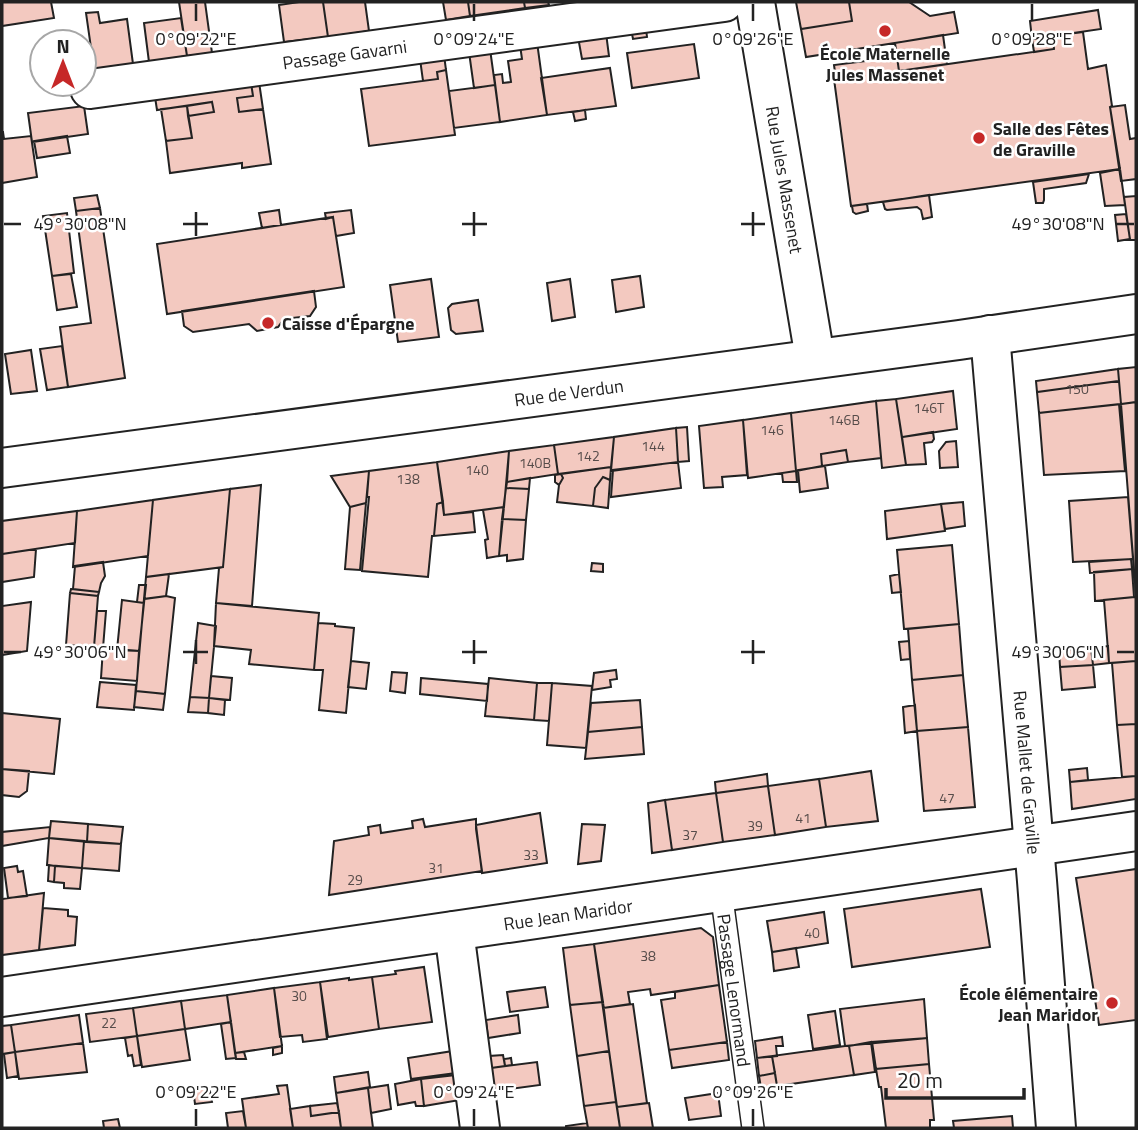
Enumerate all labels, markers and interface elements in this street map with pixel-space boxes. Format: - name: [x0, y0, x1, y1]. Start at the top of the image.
- marker: École Maternelle Jules Massenet: [877, 23, 893, 39]
- text: 0°09'22"E: [156, 25, 236, 52]
- text: 0°09'24"E: [434, 25, 514, 52]
- text: 0°09'26"E: [713, 25, 793, 52]
- text: 0°09'28"E: [992, 25, 1072, 52]
- north arrow: [28, 28, 98, 98]
- text: N: [56, 31, 70, 60]
- street label: Passage Gavarni: [281, 32, 408, 76]
- place label: École Maternelle Jules Massenet: [820, 40, 950, 88]
- street label: Rue Jules Massenet: [759, 104, 811, 256]
- place label: Salle des Fêtes de Graville: [993, 115, 1109, 163]
- marker: Salle des Fêtes de Graville: [971, 130, 987, 146]
- text: 49°30'08"N: [33, 210, 127, 237]
- text: 49°30'08"N: [1011, 210, 1105, 237]
- place label: Caisse d'Épargne: [282, 310, 414, 337]
- marker: Caisse d'Épargne: [260, 315, 276, 331]
- street label: Rue de Verdun: [513, 371, 625, 413]
- house number: 150: [1065, 378, 1089, 399]
- house number: 146T: [914, 397, 945, 418]
- house number: 146B: [828, 409, 860, 430]
- house number: 146: [760, 419, 784, 440]
- house number: 144: [641, 435, 665, 456]
- house number: 142: [576, 445, 600, 466]
- house number: 140B: [519, 452, 551, 473]
- house number: 140: [465, 459, 489, 480]
- house number: 138: [396, 468, 420, 489]
- text: 49°30'06"N: [33, 638, 127, 665]
- text: 49°30'06"N: [1011, 638, 1105, 665]
- street label: Rue Mallet de Graville: [1007, 689, 1048, 855]
- house number: 47: [939, 787, 955, 808]
- house number: 41: [795, 807, 811, 828]
- house number: 39: [747, 815, 763, 836]
- house number: 37: [682, 824, 698, 845]
- house number: 33: [523, 844, 539, 865]
- house number: 31: [428, 857, 444, 878]
- house number: 29: [347, 869, 363, 890]
- street label: Rue Jean Maridor: [502, 891, 634, 937]
- street label: Passage Lenormand: [711, 912, 758, 1068]
- house number: 40: [804, 922, 820, 943]
- house number: 38: [640, 945, 656, 966]
- place label: École élémentaire Jean Maridor: [959, 980, 1098, 1028]
- house number: 30: [291, 985, 307, 1006]
- marker: École élémentaire Jean Maridor: [1104, 995, 1120, 1011]
- house number: 22: [101, 1012, 117, 1033]
- scale bar: [886, 1056, 1024, 1100]
- text: 20 m: [897, 1064, 943, 1096]
- text: 0°09'22"E: [156, 1078, 236, 1105]
- text: 0°09'24"E: [434, 1078, 514, 1105]
- text: 0°09'26"E: [713, 1078, 793, 1105]

